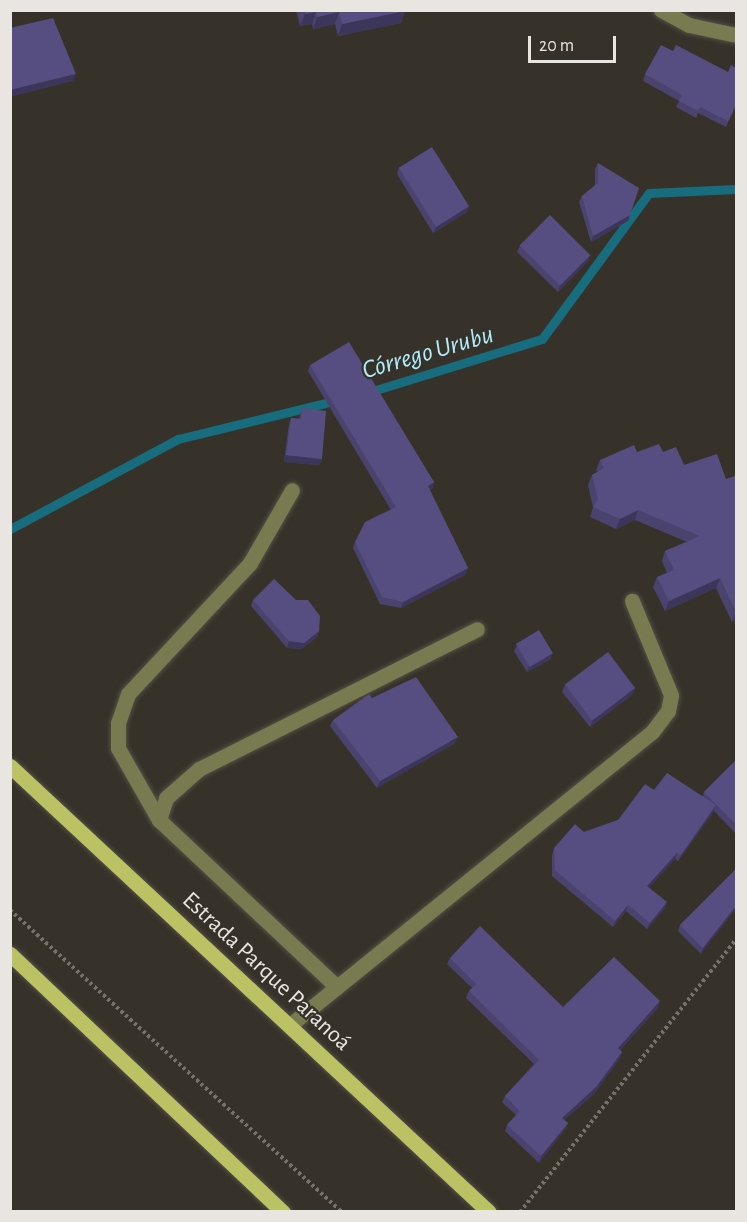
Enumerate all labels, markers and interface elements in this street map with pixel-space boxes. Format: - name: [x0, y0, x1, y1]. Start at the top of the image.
- scale bar: [531, 24, 620, 62]
- text: 20 m: [539, 37, 574, 55]
- water label: Córrego Urubu: [359, 319, 497, 387]
- street label: Estrada Parque Paranoá: [176, 886, 356, 1058]

